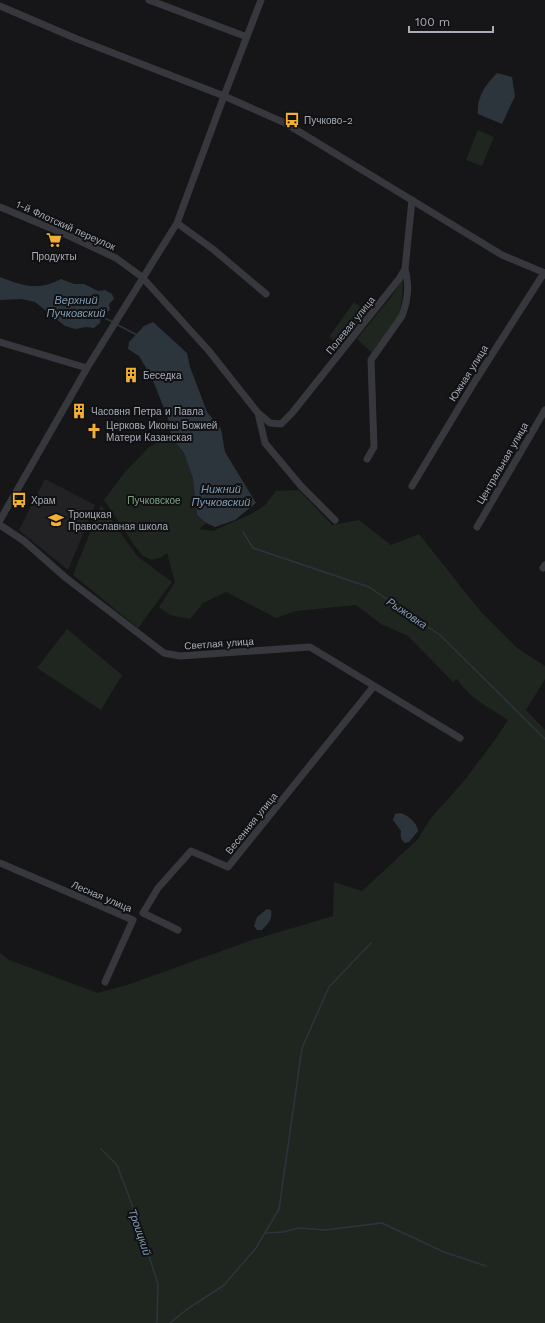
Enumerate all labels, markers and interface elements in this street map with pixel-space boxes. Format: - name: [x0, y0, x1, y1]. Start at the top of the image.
- scale bar: [409, 8, 493, 34]
- text: 100 m: [415, 15, 450, 29]
- bus stop icon: Пучково-2: [283, 111, 301, 129]
- place label: Пучково-2: [304, 115, 353, 126]
- street label: 1-й Флотский переулок: [14, 199, 118, 253]
- supermarket icon: Продукты: [45, 231, 63, 249]
- place label: Продукты: [31, 251, 77, 262]
- water label: Верхний Пучковский: [47, 294, 105, 320]
- street label: Полевая улица: [324, 294, 377, 356]
- street label: Южная улица: [447, 343, 490, 403]
- building icon: Беседка: [122, 366, 140, 384]
- place label: Беседка: [143, 370, 182, 381]
- building icon: Часовня Петра и Павла: [70, 402, 88, 420]
- place label: Часовня Петра и Павла: [91, 406, 204, 417]
- place label: Церковь Иконы Божией Матери Казанская: [106, 420, 217, 443]
- street label: Центральная улица: [475, 420, 531, 506]
- church icon: Церковь Иконы Божией Матери Казанская: [85, 422, 103, 440]
- water label: Нижний Пучковский: [192, 483, 250, 509]
- bus stop icon: Храм: [10, 491, 28, 509]
- place label: Храм: [31, 495, 56, 506]
- park label: Пучковское: [127, 495, 181, 506]
- place label: Троицкая Православная школа: [68, 509, 168, 532]
- school or university icon: Троицкая Православная школа: [47, 511, 65, 529]
- water label: Рыжовка: [384, 595, 429, 632]
- street label: Светлая улица: [184, 636, 255, 651]
- street label: Весенняя улица: [223, 790, 280, 856]
- street label: Лесная улица: [70, 879, 134, 914]
- water label: Троицкий: [125, 1207, 154, 1257]

